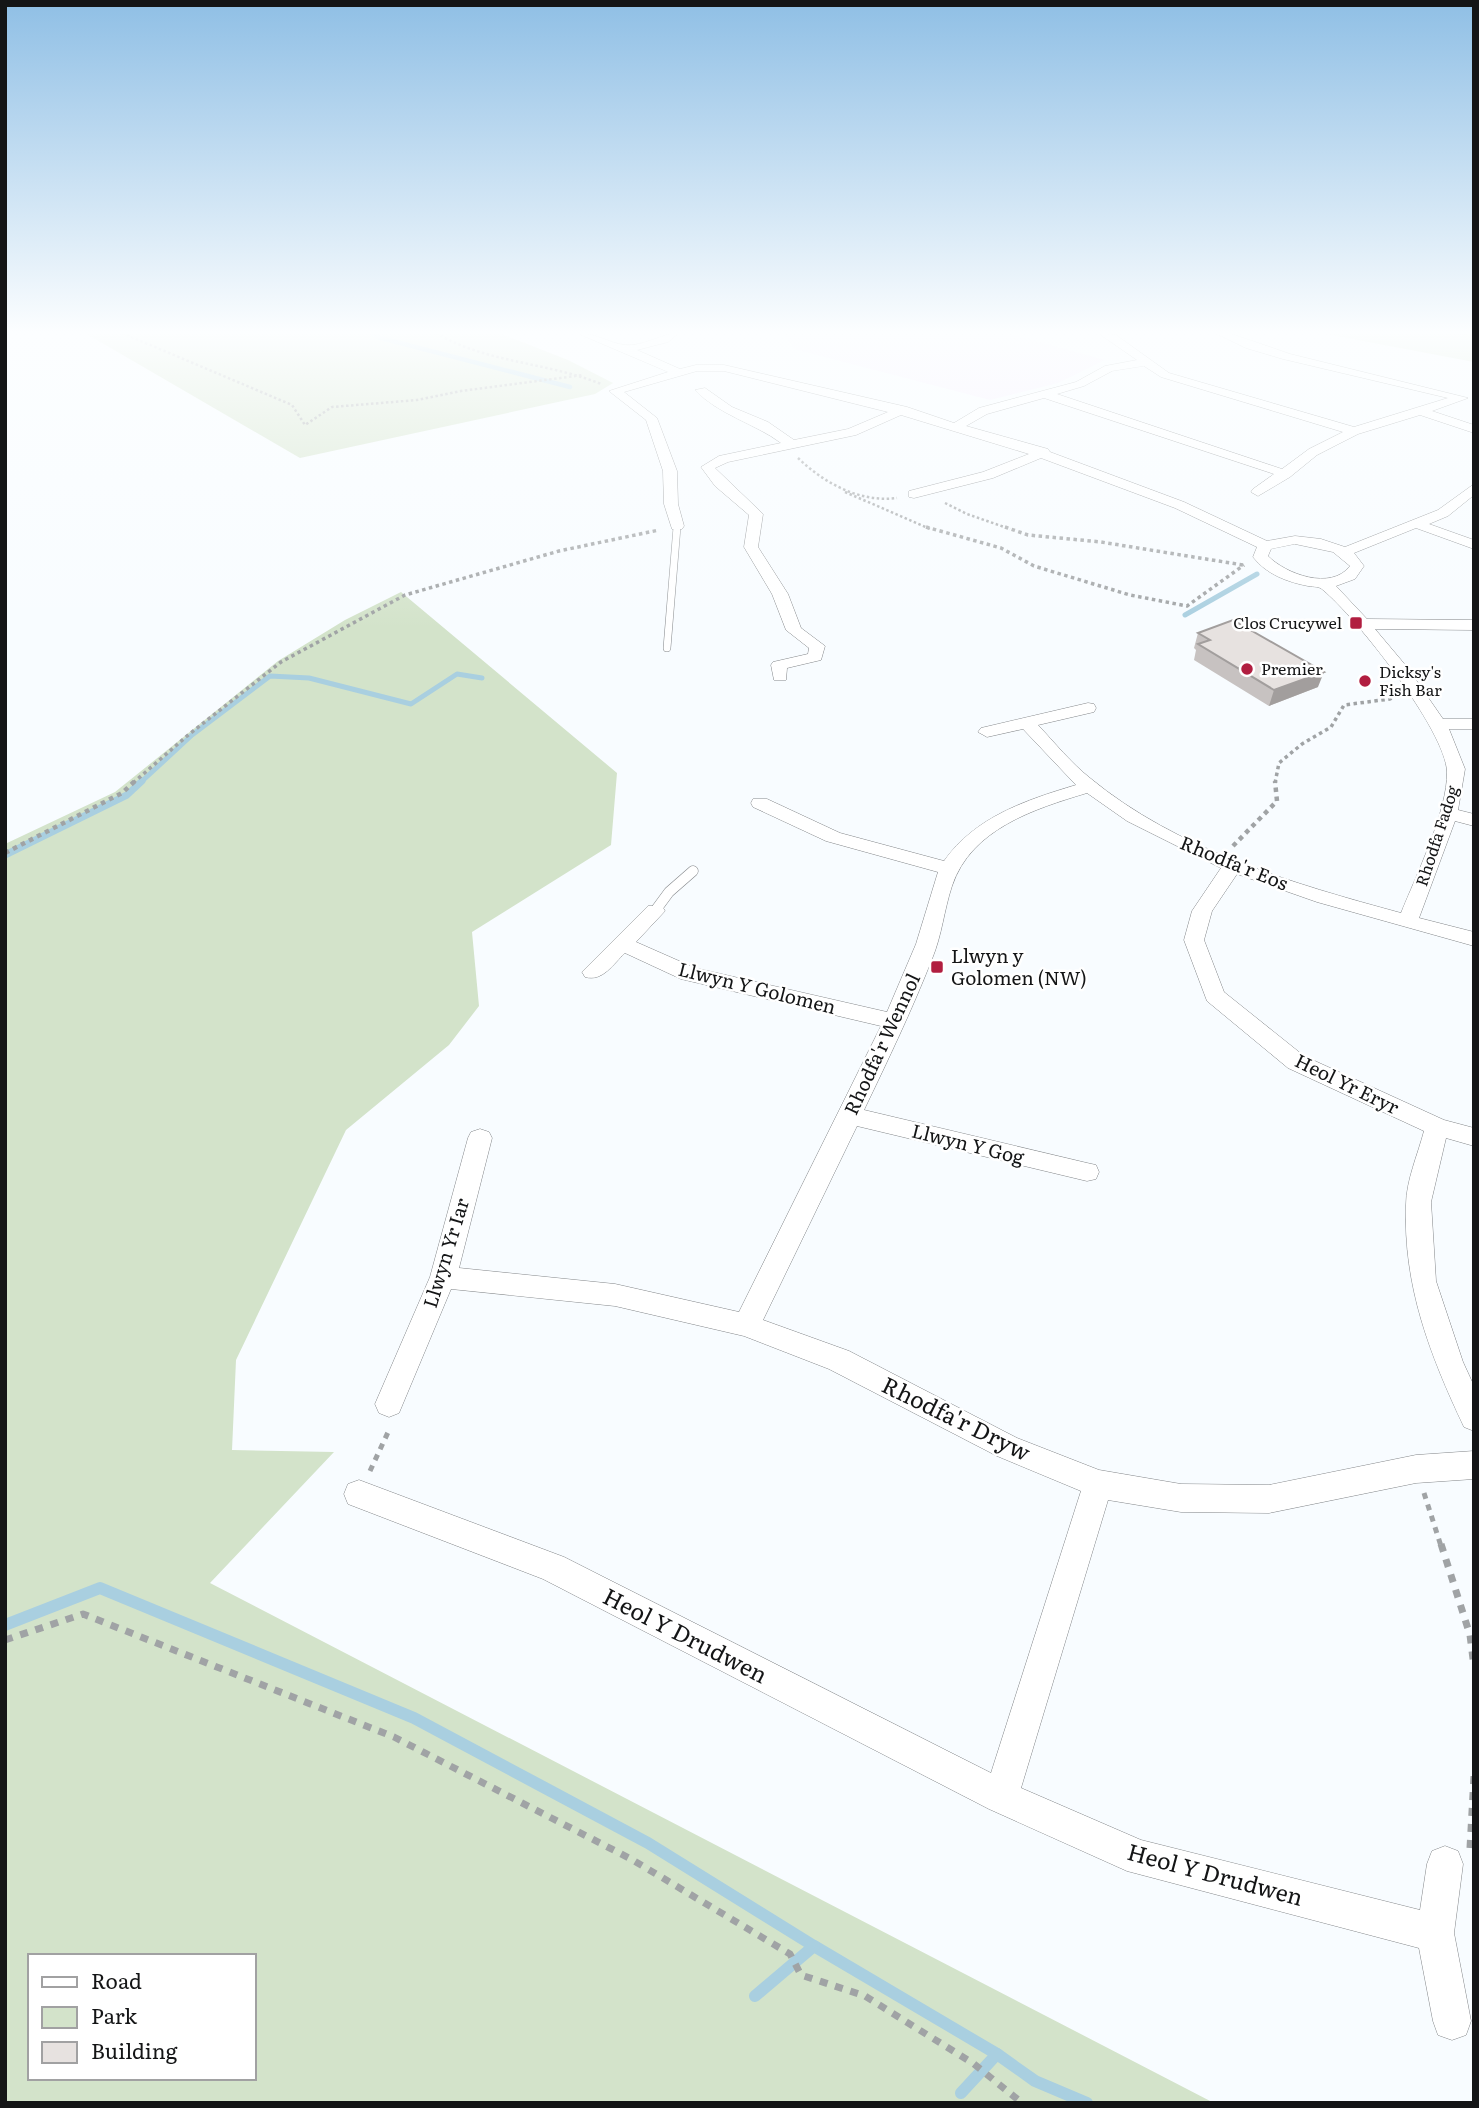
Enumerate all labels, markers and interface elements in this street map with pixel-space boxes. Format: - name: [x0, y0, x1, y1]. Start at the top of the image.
- place label: Clos Crucywel: [1233, 610, 1342, 634]
- marker: Clos Crucywel: [1348, 615, 1364, 631]
- place label: Premier: [1261, 656, 1323, 680]
- place label: Dicksy's Fish Bar: [1379, 659, 1442, 701]
- marker: Premier: [1239, 661, 1255, 677]
- marker: Dicksy's Fish Bar: [1357, 673, 1373, 689]
- street label: Rhodfa Fadog: [1408, 782, 1464, 889]
- street label: Rhodfa'r Eos: [1176, 828, 1293, 897]
- place label: Llwyn y Golomen (NW): [951, 941, 1087, 991]
- street label: Llwyn Y Golomen: [675, 954, 839, 1020]
- marker: Llwyn y Golomen (NW): [929, 959, 945, 975]
- street label: Rhodfa'r Wennol: [836, 968, 926, 1119]
- street label: Heol Yr Eryr: [1291, 1046, 1404, 1120]
- street label: Llwyn Y Gog: [909, 1116, 1028, 1171]
- street label: Llwyn Yr Iar: [415, 1194, 475, 1311]
- street label: Rhodfa'r Dryw: [877, 1366, 1037, 1468]
- street label: Heol Y Drudwen: [598, 1578, 774, 1690]
- street label: Heol Y Drudwen: [1124, 1833, 1307, 1913]
- legend: [28, 1954, 256, 2080]
- text: Road: [91, 1964, 142, 1995]
- text: Park: [91, 1999, 137, 2030]
- text: Building: [91, 2034, 178, 2065]

